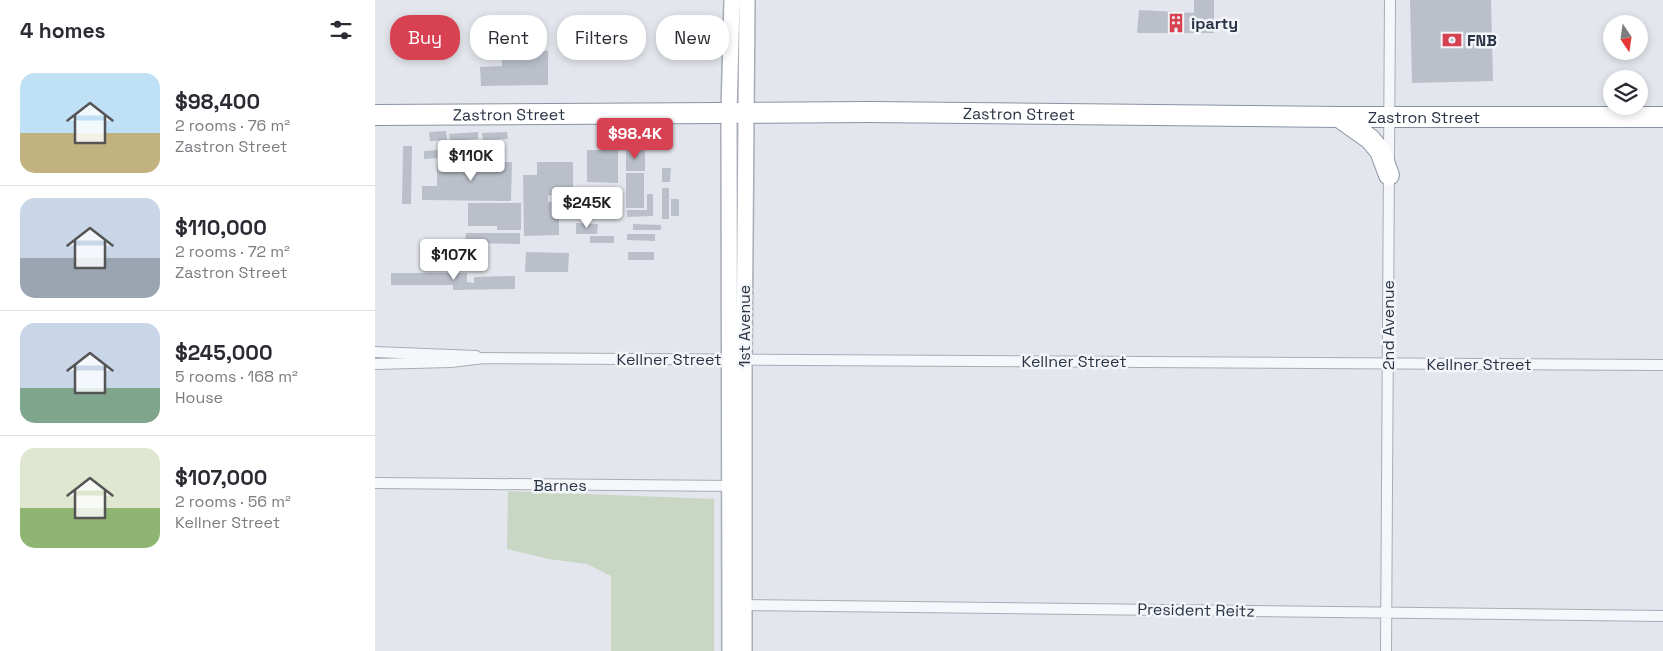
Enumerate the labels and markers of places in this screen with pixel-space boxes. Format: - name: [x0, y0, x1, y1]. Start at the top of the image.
- building icon: iparty: [1165, 12, 1187, 34]
- place label: iparty: [1191, 13, 1238, 34]
- bank icon: FNB: [1441, 29, 1463, 51]
- place label: FNB: [1467, 30, 1497, 51]
- pin: $98.4K: [594, 118, 676, 160]
- pin: $110K: [436, 140, 506, 182]
- pin: $245K: [552, 186, 622, 229]
- pin: $107K: [419, 238, 489, 281]

